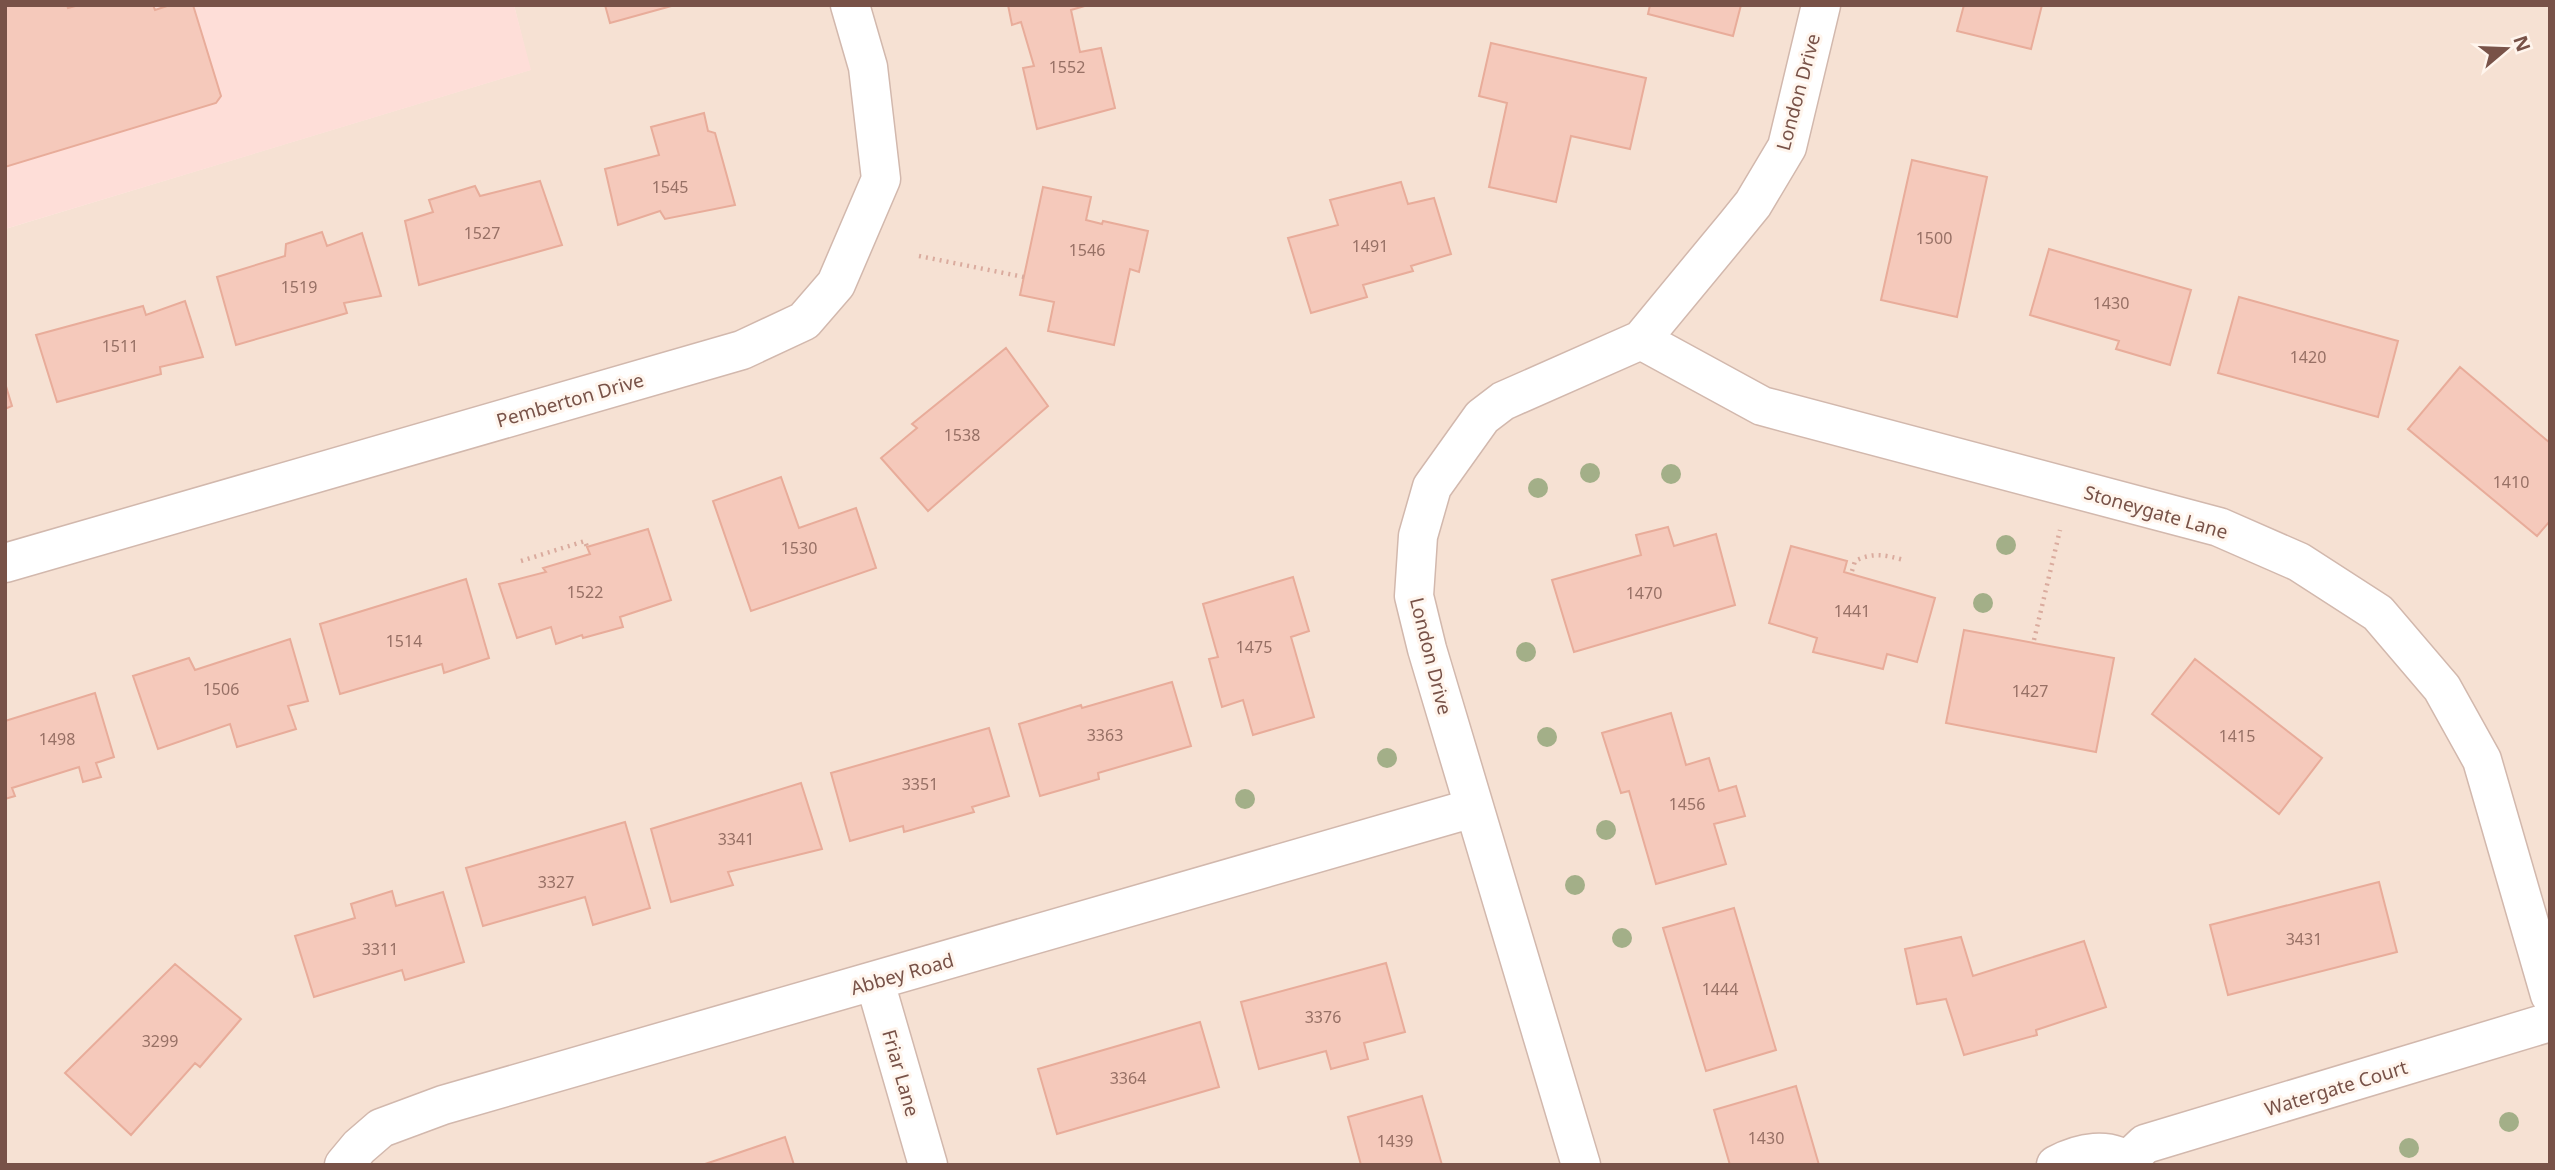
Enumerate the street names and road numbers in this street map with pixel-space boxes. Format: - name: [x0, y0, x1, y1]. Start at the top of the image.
- street label: London Drive: [1770, 31, 1826, 153]
- street label: Pemberton Drive: [493, 367, 647, 433]
- street label: Stoneygate Lane: [2081, 479, 2231, 545]
- street label: London Drive: [1404, 595, 1458, 717]
- street label: Abbey Road: [847, 947, 957, 1001]
- street label: Friar Lane: [876, 1027, 926, 1119]
- street label: Watergate Court: [2261, 1054, 2411, 1122]

